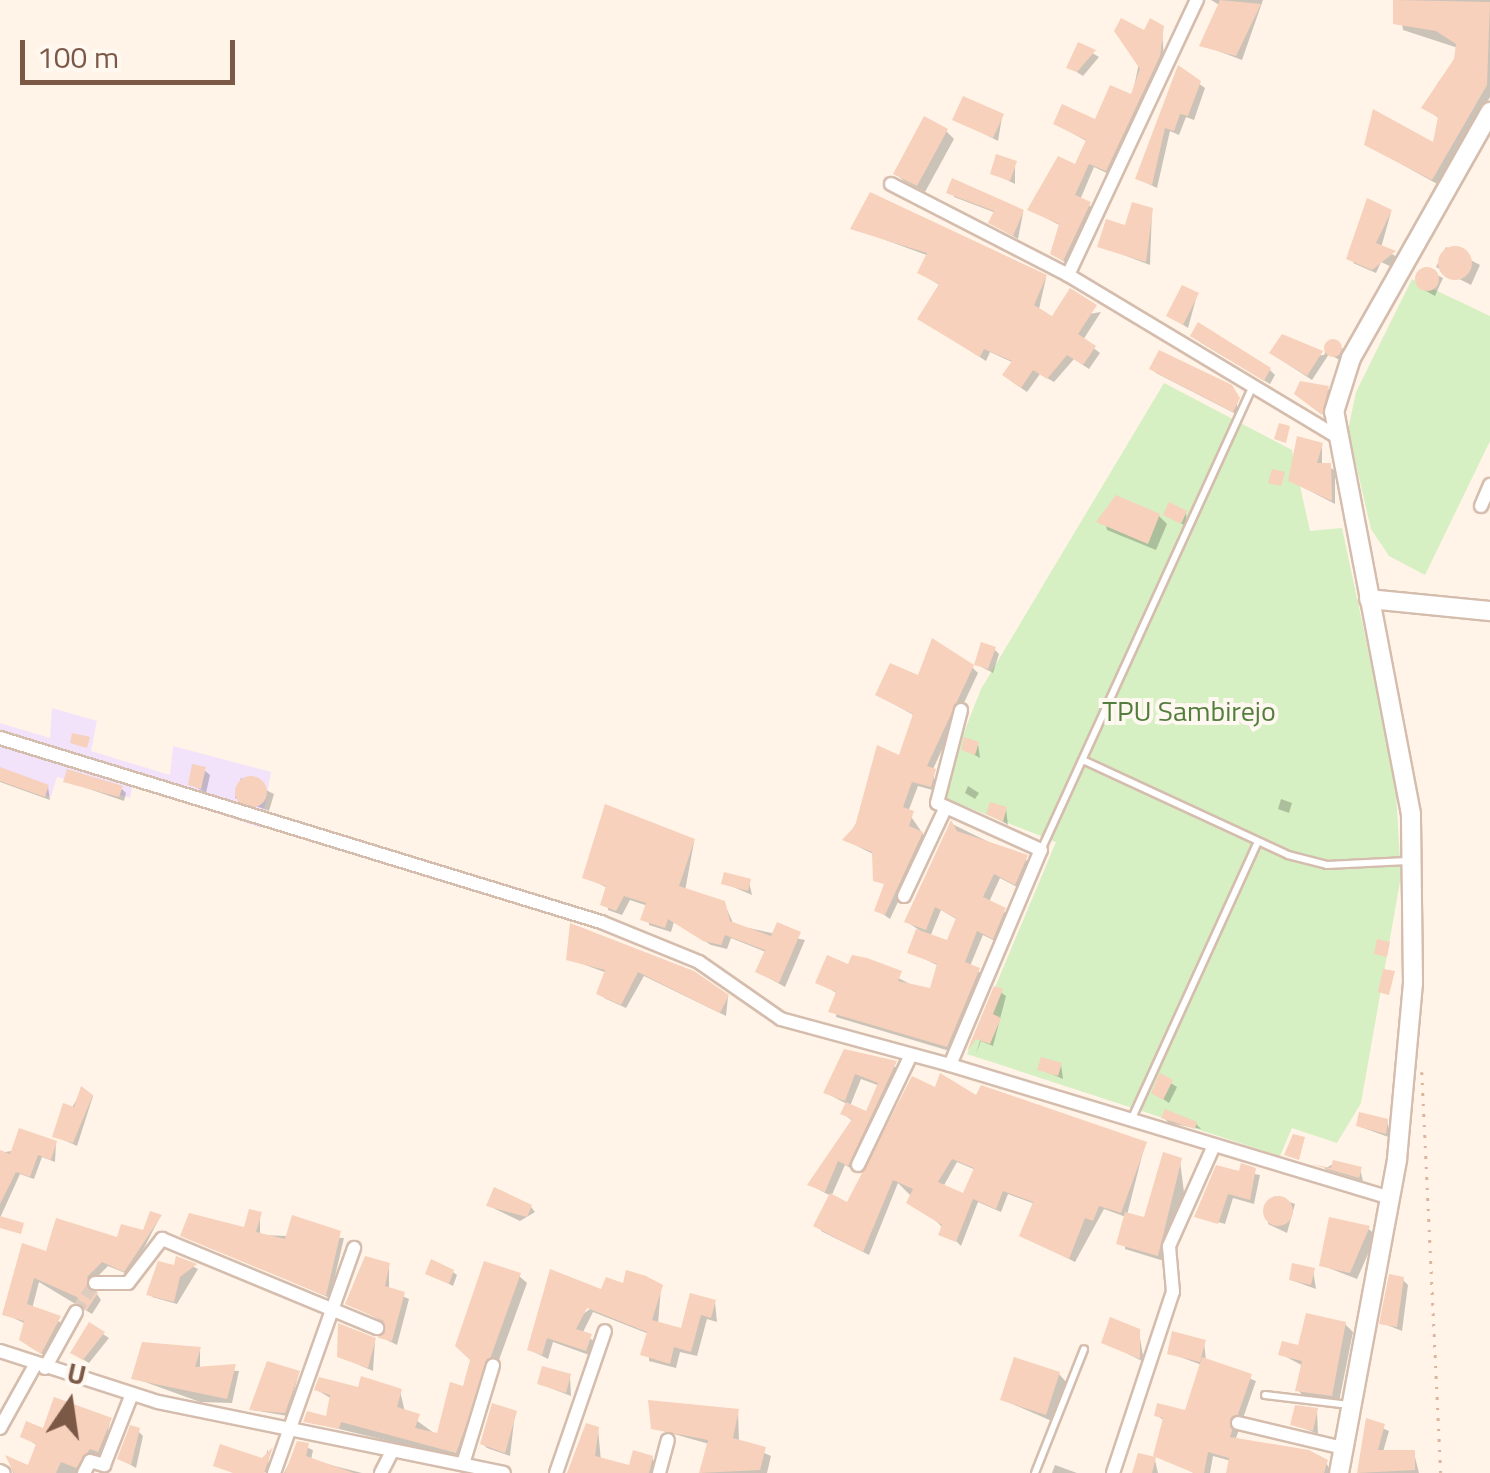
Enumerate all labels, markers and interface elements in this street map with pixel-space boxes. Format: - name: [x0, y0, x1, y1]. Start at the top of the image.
- scale bar: [25, 20, 240, 82]
- text: 100 m: [37, 34, 119, 80]
- park label: TPU Sambirejo: [1102, 694, 1276, 728]
- text: U: [63, 1350, 91, 1396]
- north arrow: [20, 1353, 120, 1453]

